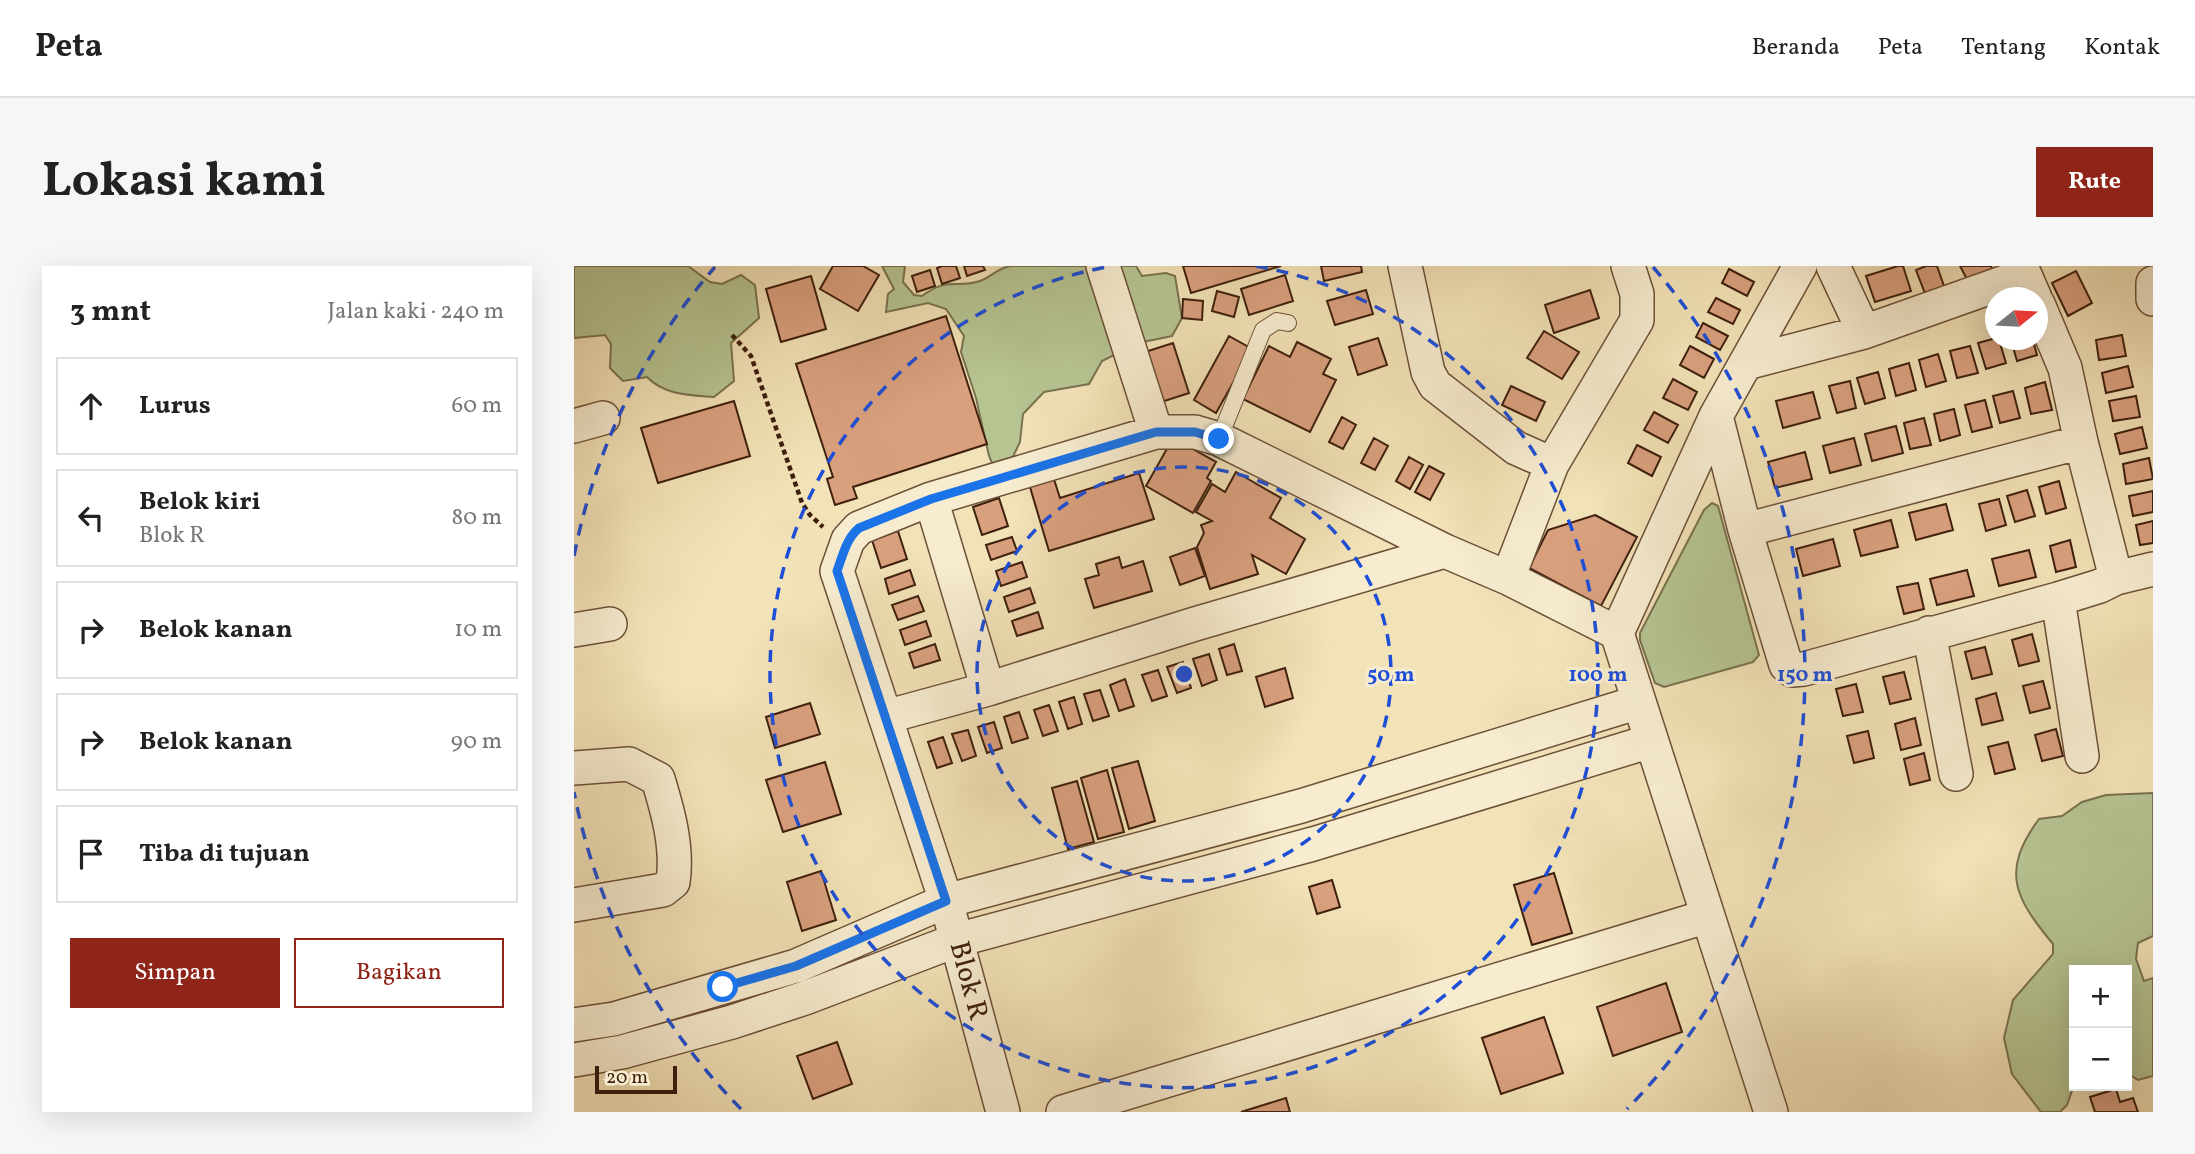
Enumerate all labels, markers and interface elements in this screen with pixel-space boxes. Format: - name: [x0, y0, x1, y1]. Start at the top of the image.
- text: Peta: [35, 25, 103, 71]
- text: Beranda: [1752, 31, 1840, 65]
- text: Peta: [1878, 31, 1923, 65]
- text: Tentang: [1961, 31, 2046, 65]
- text: Kontak: [2084, 31, 2160, 65]
- button: Rute: [2036, 147, 2153, 217]
- text: Lokasi kami: [42, 148, 326, 217]
- north arrow: [1985, 287, 2048, 350]
- text: 3 mnt: [70, 291, 151, 333]
- text: Jalan kaki · 240 m: [327, 296, 504, 328]
- icon: ahead: [72, 387, 110, 425]
- text: Lurus: [139, 388, 211, 424]
- text: 60 m: [452, 390, 502, 422]
- route end: [1203, 423, 1234, 454]
- text: Belok kiri: [139, 484, 261, 520]
- icon: left: [72, 499, 110, 537]
- text: 80 m: [452, 502, 502, 534]
- text: Blok R: [139, 520, 205, 552]
- icon: right: [72, 611, 110, 649]
- text: Belok kanan: [139, 612, 293, 648]
- text: 10 m: [454, 614, 502, 646]
- text: 50 m: [1367, 661, 1415, 690]
- text: 100 m: [1568, 661, 1628, 690]
- text: 150 m: [1777, 661, 1833, 690]
- centre of rings: [1172, 662, 1196, 686]
- icon: right: [72, 723, 110, 761]
- text: Belok kanan: [139, 724, 293, 760]
- text: 90 m: [451, 726, 502, 758]
- icon: arrive: [72, 835, 110, 873]
- text: Tiba di tujuan: [139, 836, 310, 872]
- street label: Blok R: [939, 937, 997, 1025]
- button: Simpan: [70, 938, 280, 1008]
- button: Bagikan: [294, 938, 504, 1008]
- map controls: [2069, 965, 2132, 1091]
- button: +: [2069, 965, 2132, 1028]
- route start: [707, 971, 738, 1002]
- button: −: [2069, 1028, 2132, 1091]
- scale bar: [595, 1063, 677, 1095]
- text: 20 m: [606, 1065, 648, 1091]

